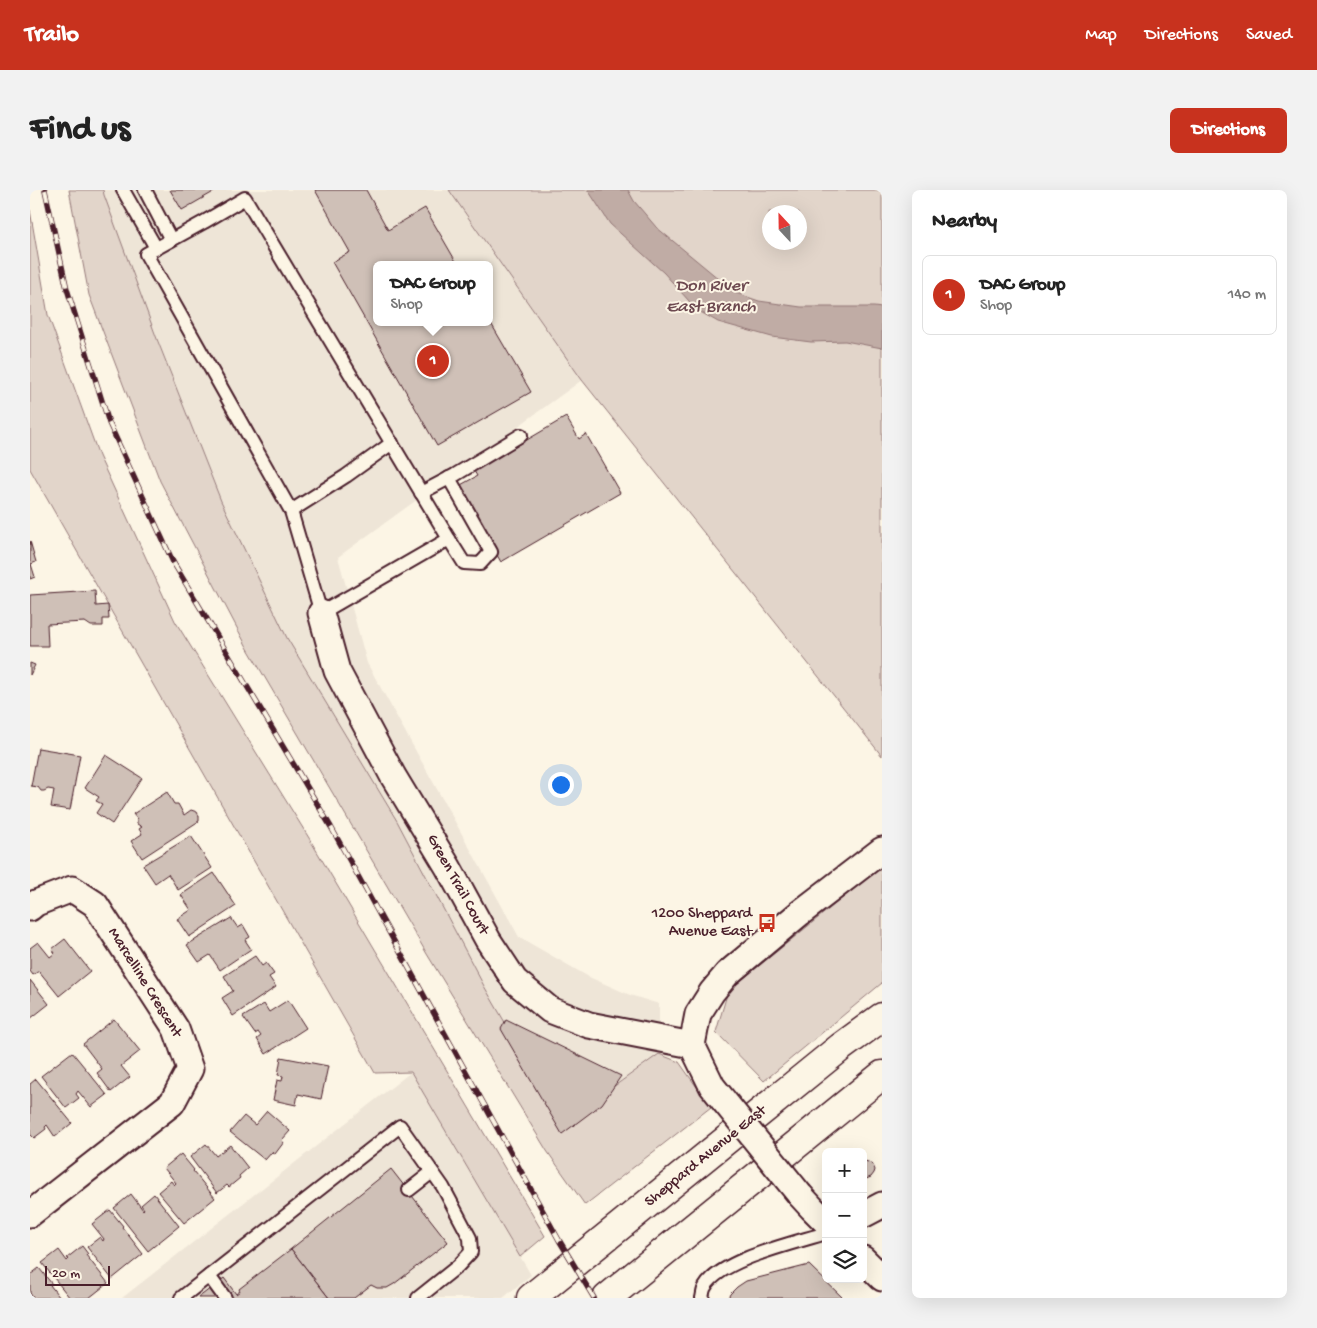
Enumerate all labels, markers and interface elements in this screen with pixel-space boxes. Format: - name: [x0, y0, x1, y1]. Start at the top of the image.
- text: Trailo: [25, 21, 79, 50]
- text: Map: [1085, 25, 1117, 46]
- text: Directions: [1145, 25, 1218, 46]
- text: Saved: [1246, 25, 1292, 46]
- button: Directions: [1170, 108, 1287, 153]
- text: Find us: [30, 110, 130, 151]
- north arrow: [762, 205, 807, 250]
- text: Nearby: [932, 210, 997, 235]
- popup: [373, 261, 493, 326]
- text: DAC Group: [390, 273, 476, 296]
- text: DAC Group: [980, 274, 1065, 297]
- water label: Don River East Branch: [666, 276, 756, 318]
- text: 1: [946, 286, 952, 305]
- text: 140 m: [1228, 286, 1266, 305]
- text: Shop: [390, 296, 423, 315]
- text: Shop: [980, 297, 1012, 316]
- pin: 1: [417, 342, 449, 380]
- your location: [548, 772, 574, 798]
- street label: Green Trail Court: [422, 831, 493, 940]
- place label: 1200 Sheppard Avenue East: [651, 905, 754, 942]
- bus stop icon: 1200 Sheppard Avenue East: [756, 912, 778, 934]
- street label: Marcelline Crescent: [103, 925, 186, 1043]
- street label: Sheppard Avenue East: [641, 1101, 772, 1212]
- map controls: [822, 1148, 867, 1283]
- button: +: [822, 1148, 867, 1193]
- button: −: [822, 1193, 867, 1238]
- button: layers: [822, 1238, 867, 1283]
- scale bar: [45, 1263, 110, 1286]
- text: 20 m: [52, 1266, 80, 1283]

